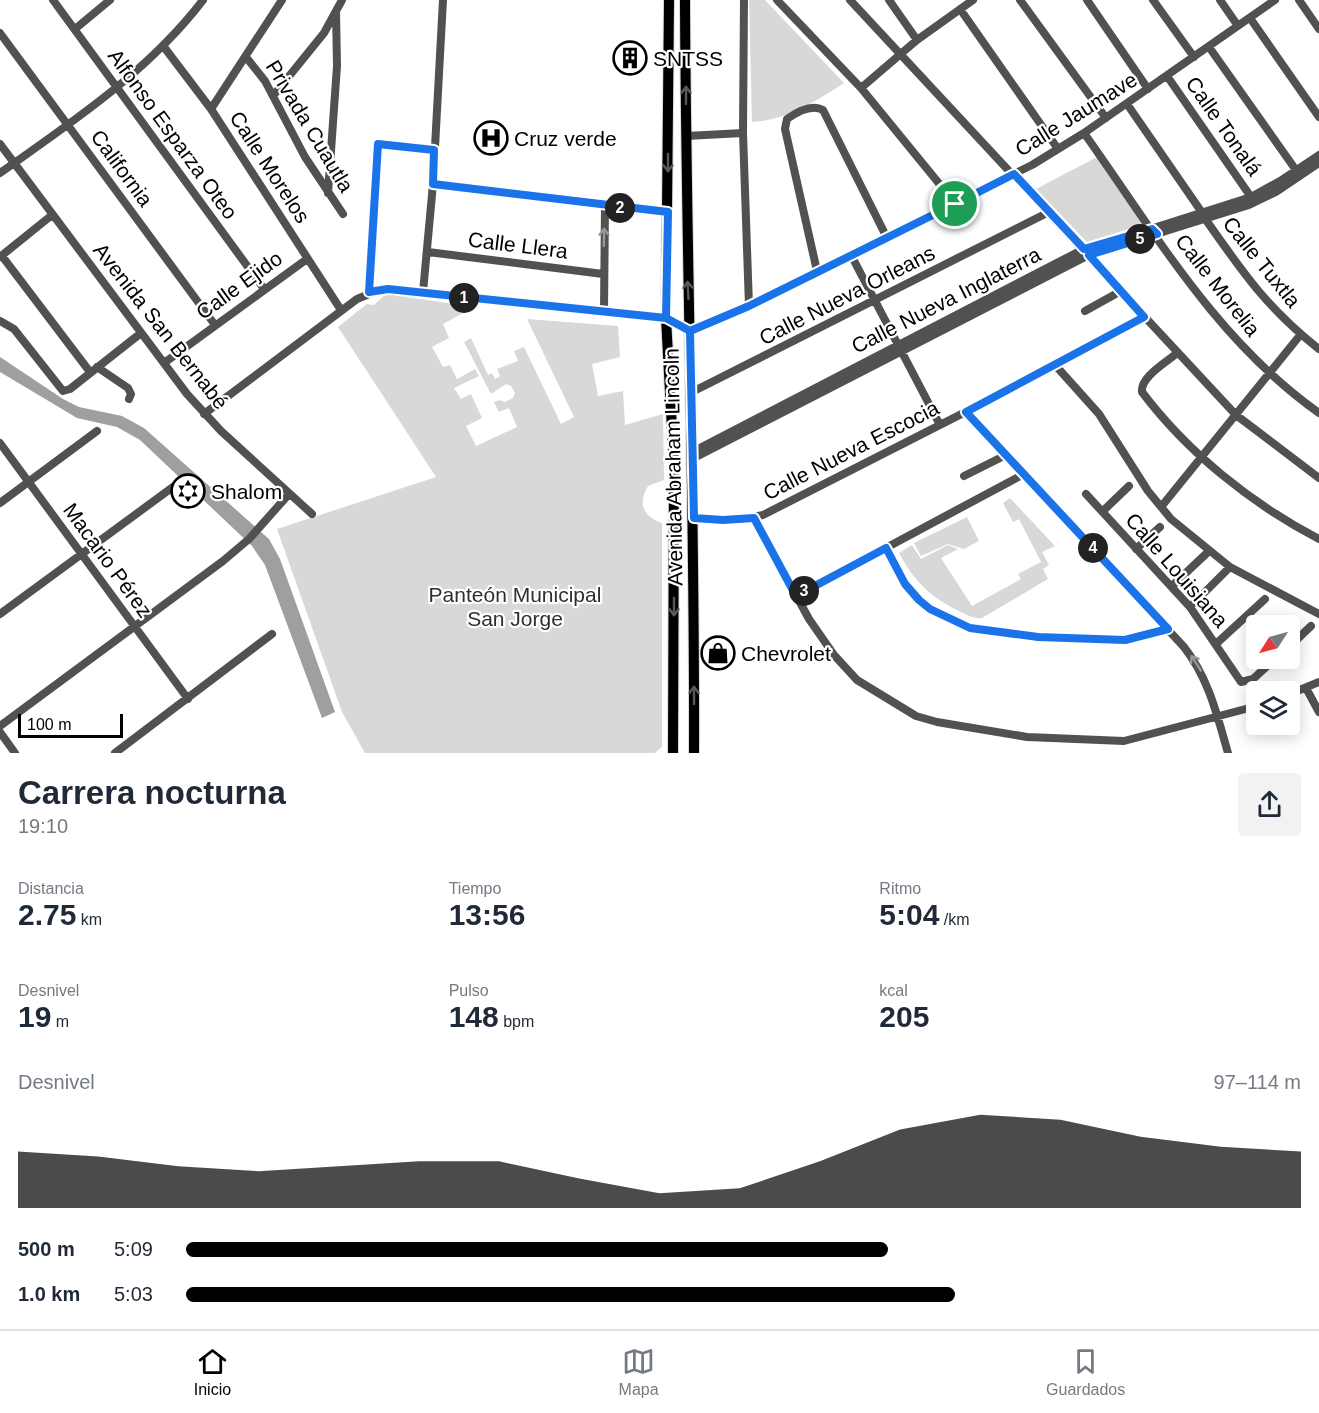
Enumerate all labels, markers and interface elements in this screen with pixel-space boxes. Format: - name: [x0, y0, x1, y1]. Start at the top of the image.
- building icon: SNTSS: [612, 40, 648, 76]
- street label: Alfonso Esparza Oteo: [104, 45, 242, 223]
- place label: SNTSS: [653, 47, 723, 70]
- street label: Privada Cuautla: [262, 56, 359, 196]
- street label: Calle Jaumave: [1011, 67, 1141, 161]
- street label: Calle Tonalá: [1182, 72, 1267, 180]
- one-way arrow: [680, 85, 692, 105]
- street label: Calle Morelos: [225, 107, 315, 227]
- hospital icon: Cruz verde: [473, 120, 509, 156]
- street label: California: [87, 125, 158, 211]
- place label: Cruz verde: [514, 127, 617, 150]
- one-way arrow: [662, 153, 674, 173]
- pin: [929, 178, 980, 229]
- icon: arrive: [938, 187, 971, 220]
- pin: 2: [605, 193, 635, 223]
- text: 2: [616, 199, 624, 216]
- street label: Calle Tuxtla: [1219, 212, 1306, 312]
- pin: 5: [1125, 224, 1155, 254]
- street label: Calle Llera: [467, 227, 570, 263]
- one-way arrow: [598, 227, 610, 247]
- text: 5: [1136, 230, 1144, 247]
- street label: Calle Morelia: [1171, 230, 1265, 341]
- street label: Avenida San Bernabé: [89, 239, 233, 413]
- street label: Calle Nueva Orleans: [755, 241, 939, 349]
- street label: Calle Nueva Inglaterra: [848, 242, 1045, 358]
- street label: Calle Ejido: [192, 246, 286, 324]
- one-way arrow: [683, 280, 694, 300]
- pin: 1: [449, 283, 479, 313]
- text: 1: [460, 289, 468, 306]
- street label: Avenida Abraham Lincoln: [659, 348, 687, 586]
- street label: Calle Nueva Escocia: [759, 396, 943, 504]
- synagogue icon: Shalom: [170, 473, 206, 509]
- place label: Shalom: [211, 480, 282, 503]
- street label: Macario Pérez: [59, 498, 157, 622]
- street label: Calle Louisiana: [1121, 508, 1233, 632]
- pin: 4: [1078, 533, 1108, 563]
- text: 4: [1089, 539, 1097, 556]
- pin: 3: [789, 576, 819, 606]
- text: 3: [800, 582, 808, 599]
- park label: Panteón Municipal San Jorge: [429, 583, 601, 630]
- one-way arrow: [668, 597, 680, 617]
- north arrow: [1246, 615, 1300, 669]
- map controls: [1246, 615, 1300, 735]
- shop icon: Chevrolet: [700, 635, 736, 671]
- place label: Chevrolet: [741, 642, 831, 665]
- one-way arrow: [1190, 655, 1202, 672]
- button: layers: [1246, 681, 1300, 735]
- one-way arrow: [689, 685, 700, 705]
- scale bar: [18, 711, 123, 738]
- text: 100 m: [27, 716, 71, 733]
- button: share: [1238, 773, 1301, 836]
- text: Carrera nocturna: [18, 774, 286, 811]
- text: 19:10: [18, 815, 68, 837]
- text: Distancia: [18, 880, 84, 897]
- text: Tiempo: [449, 880, 501, 897]
- text: Ritmo: [879, 880, 921, 897]
- text: 2.75: [18, 898, 76, 931]
- text: 13:56: [449, 898, 525, 931]
- text: 5:04: [879, 898, 939, 931]
- text: km: [76, 911, 102, 928]
- text: /km: [939, 911, 970, 928]
- text: Desnivel: [18, 982, 79, 999]
- text: Pulso: [449, 982, 489, 999]
- text: kcal: [879, 982, 908, 999]
- text: 19: [18, 1000, 51, 1033]
- text: 148: [449, 1000, 499, 1033]
- text: 205: [879, 1000, 929, 1033]
- text: m: [51, 1013, 69, 1030]
- text: bpm: [499, 1013, 534, 1030]
- text: Desnivel: [18, 1071, 95, 1093]
- text: 97–114 m: [1214, 1071, 1301, 1093]
- text: 500 m: [18, 1238, 75, 1260]
- text: 5:09: [114, 1238, 153, 1260]
- text: 1.0 km: [18, 1283, 80, 1305]
- text: 5:03: [114, 1283, 153, 1305]
- tab: Inicio: [194, 1345, 231, 1399]
- tab: Mapa: [619, 1345, 659, 1399]
- tab: Guardados: [1046, 1345, 1125, 1399]

